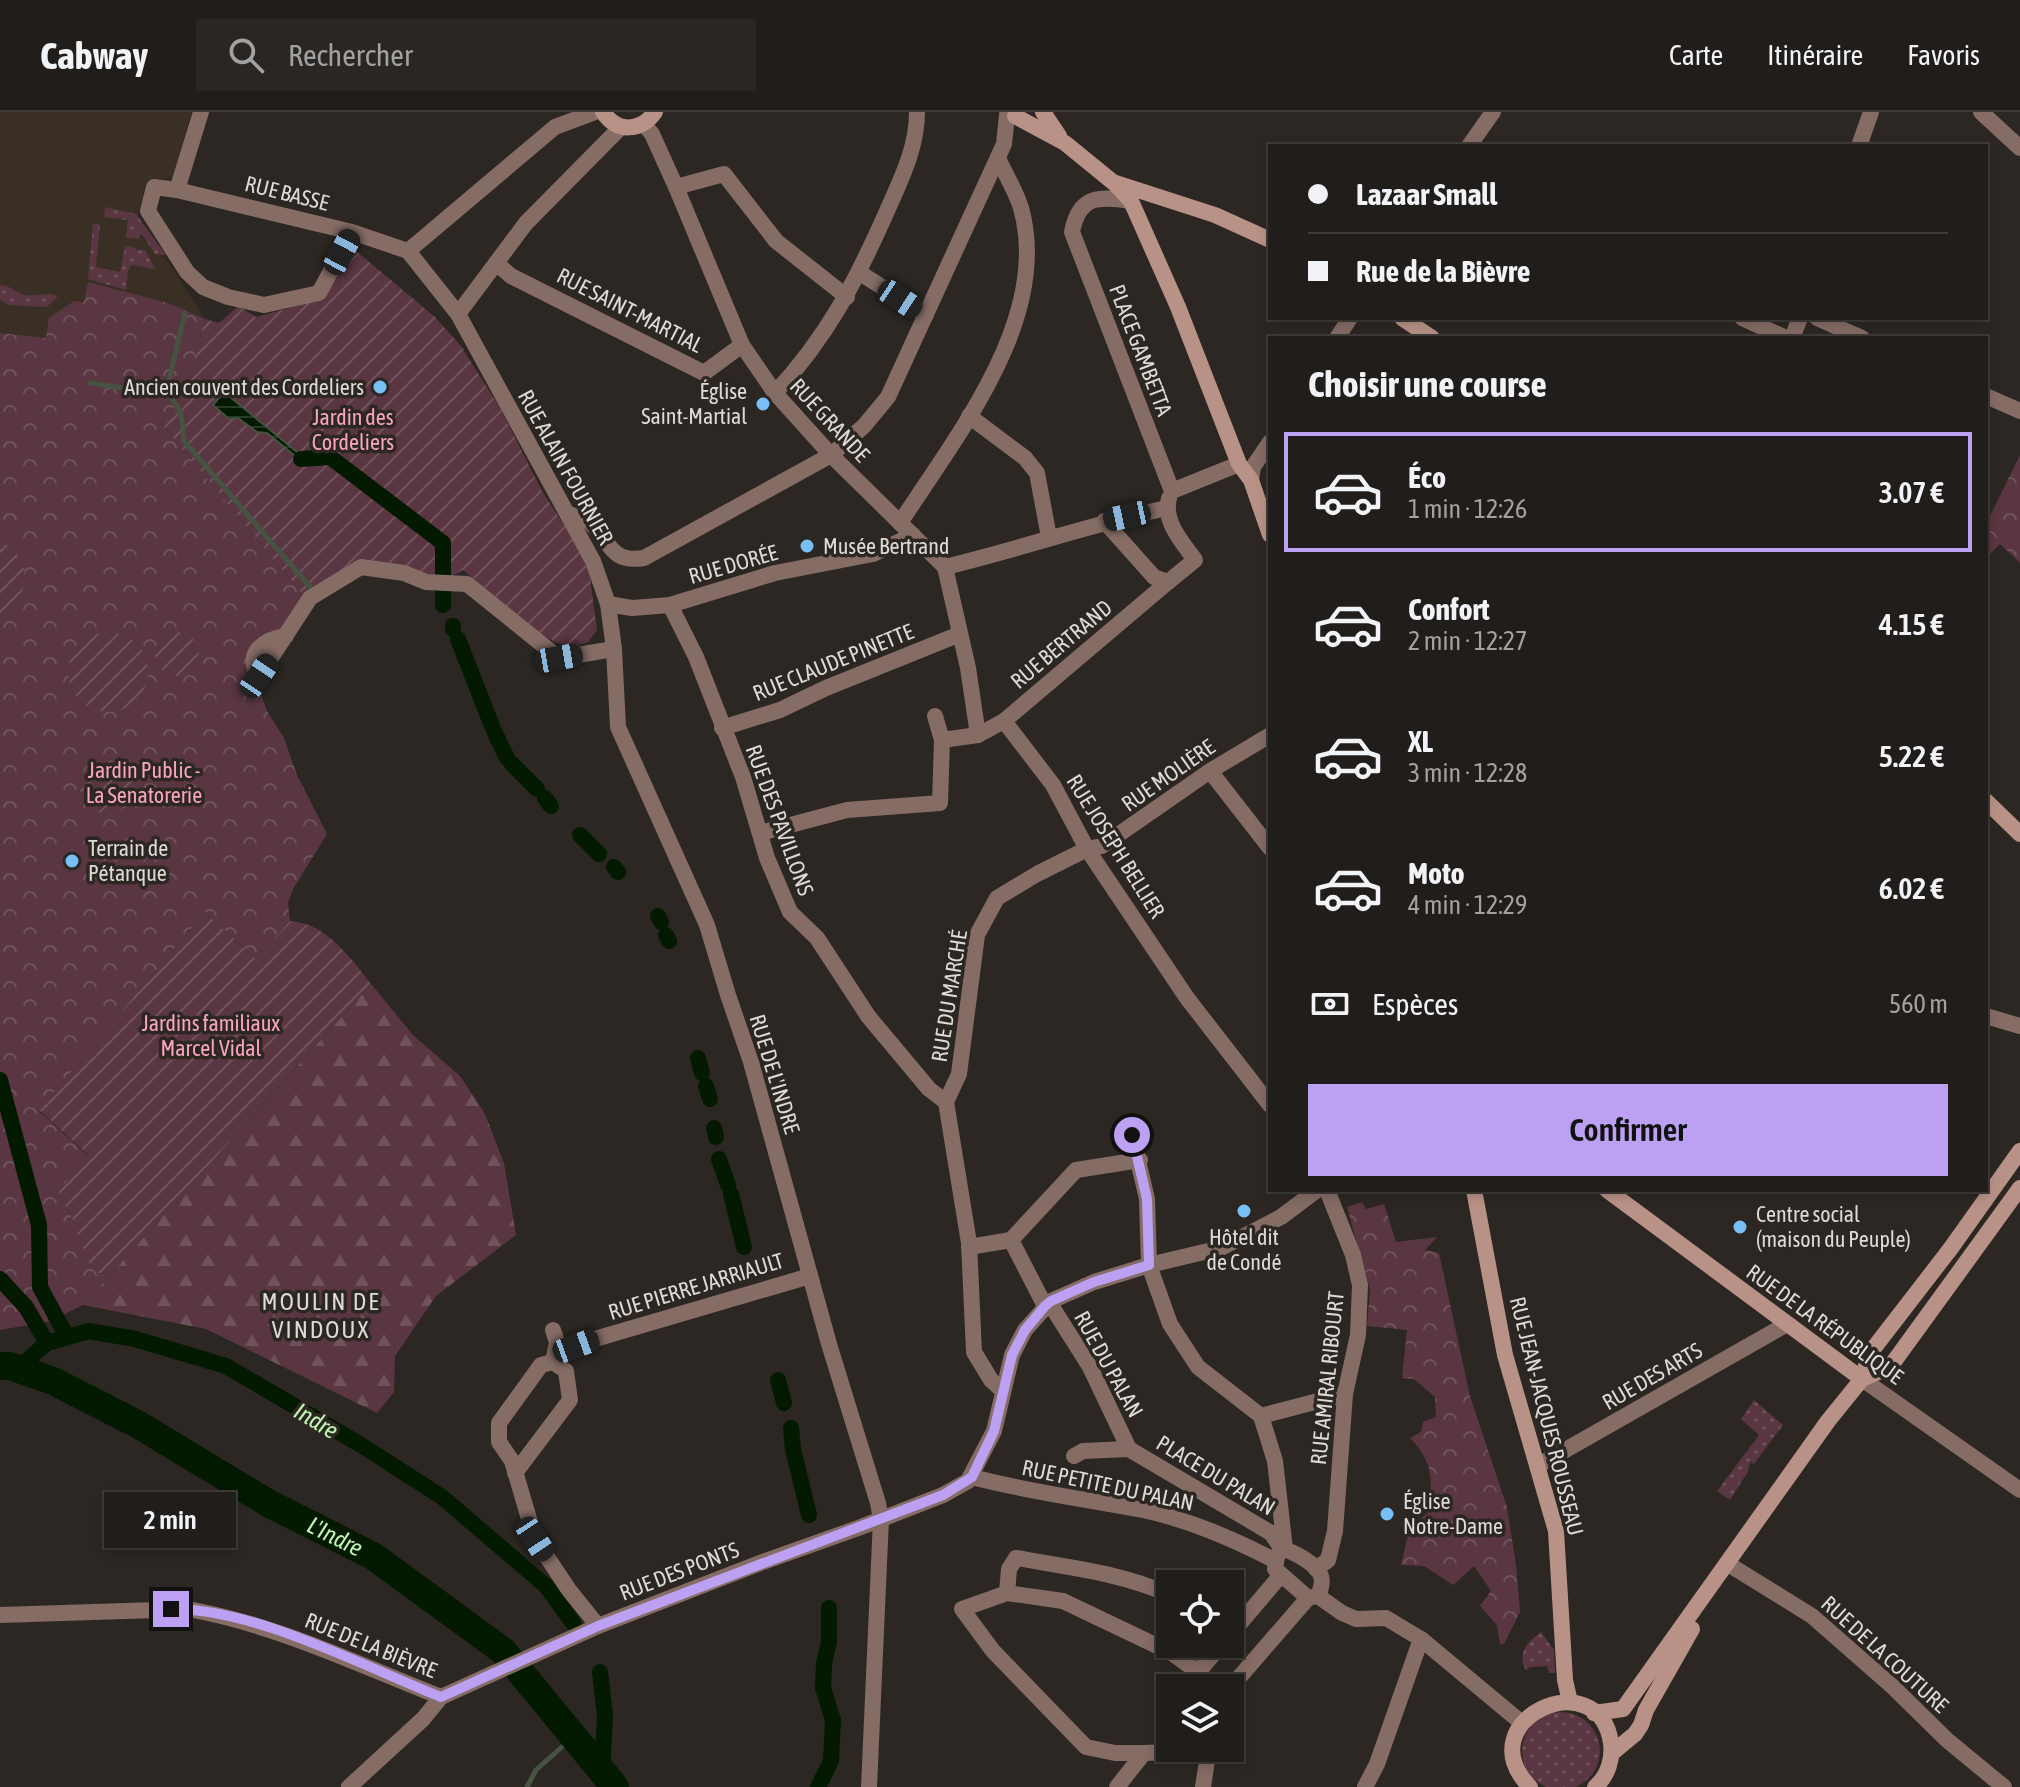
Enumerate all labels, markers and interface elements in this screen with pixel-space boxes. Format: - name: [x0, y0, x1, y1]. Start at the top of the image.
- search box: [196, 19, 756, 91]
- icon: search: [224, 33, 268, 77]
- text: Cabway: [40, 34, 148, 77]
- text: Rechercher: [288, 38, 413, 72]
- text: Carte: [1669, 39, 1723, 71]
- text: Itinéraire: [1767, 39, 1863, 71]
- text: Favoris: [1907, 39, 1980, 71]
- street label: RUE BASSE: [242, 170, 332, 216]
- text: Lazaar Small: [1356, 177, 1497, 211]
- car: [320, 225, 364, 279]
- text: Rue de la Bièvre: [1356, 254, 1530, 288]
- street label: RUE SAINT-MARTIAL: [553, 262, 708, 358]
- car: [873, 276, 927, 322]
- street label: PLACE GAMBETTA: [1104, 281, 1178, 420]
- text: Choisir une course: [1308, 363, 1547, 405]
- street label: RUE GRANDE: [785, 373, 876, 468]
- place label: Ancien couvent des Cordeliers: [124, 374, 364, 400]
- marker: Ancien couvent des Cordeliers: [371, 378, 389, 396]
- place label: Église Saint-Martial: [641, 378, 747, 429]
- street label: RUE ALAIN FOURNIER: [513, 385, 619, 549]
- marker: Église Saint-Martial: [754, 395, 772, 413]
- park label: Jardin des Cordeliers: [312, 404, 394, 455]
- icon: car: [1312, 456, 1384, 528]
- text: Éco: [1408, 460, 1446, 494]
- text: 3.07 €: [1879, 475, 1944, 509]
- text: 1 min · 12:26: [1408, 494, 1527, 524]
- car: [1101, 499, 1153, 533]
- place label: Musée Bertrand: [823, 533, 949, 559]
- marker: Musée Bertrand: [798, 537, 816, 555]
- street label: RUE DORÉE: [686, 539, 781, 589]
- icon: car: [1312, 588, 1384, 660]
- text: Confort: [1408, 592, 1490, 626]
- street label: RUE BERTRAND: [1005, 594, 1117, 694]
- text: 4.15 €: [1879, 607, 1944, 641]
- street label: RUE CLAUDE PINETTE: [749, 618, 918, 706]
- text: 2 min · 12:27: [1408, 626, 1527, 656]
- car: [533, 642, 585, 674]
- car: [236, 649, 282, 703]
- icon: car: [1312, 720, 1384, 792]
- text: XL: [1408, 724, 1433, 758]
- street label: RUE MOLIÈRE: [1116, 733, 1220, 817]
- text: 5.22 €: [1879, 739, 1944, 773]
- street label: RUE DES PAVILLONS: [741, 741, 819, 899]
- park label: Jardin Public - La Senatorerie: [86, 757, 202, 808]
- text: 3 min · 12:28: [1408, 758, 1527, 788]
- street label: RUE JOSEPH BELLIER: [1061, 769, 1171, 923]
- place label: Terrain de Pétanque: [88, 835, 168, 886]
- marker: Terrain de Pétanque: [63, 852, 81, 870]
- icon: car: [1312, 852, 1384, 924]
- text: Moto: [1408, 856, 1465, 890]
- text: 6.02 €: [1879, 871, 1944, 905]
- text: 4 min · 12:29: [1408, 890, 1527, 920]
- street label: RUE DU MARCHÉ: [926, 928, 972, 1064]
- icon: cash: [1308, 982, 1352, 1026]
- text: Espèces: [1372, 987, 1458, 1021]
- text: 560 m: [1889, 989, 1948, 1019]
- park label: Jardins familiaux Marcel Vidal: [142, 1010, 280, 1061]
- street label: RUE DE L'INDRE: [745, 1011, 806, 1137]
- button: Confirmer: [1308, 1084, 1948, 1176]
- route start: [1114, 1117, 1150, 1153]
- place label: Centre social (maison du Peuple): [1756, 1201, 1911, 1252]
- marker: Hôtel dit de Condé: [1235, 1202, 1253, 1220]
- marker: Centre social (maison du Peuple): [1731, 1218, 1749, 1236]
- place label: Hôtel dit de Condé: [1207, 1224, 1281, 1275]
- street label: RUE PIERRE JARRIAULT: [605, 1247, 787, 1325]
- street label: RUE DE LA RÉPUBLIQUE: [1742, 1258, 1909, 1390]
- district label: MOULIN DE VINDOUX: [262, 1288, 380, 1343]
- street label: RUE AMIRAL RIBOURT: [1305, 1290, 1349, 1466]
- street label: RUE JEAN-JACQUES ROUSSEAU: [1505, 1294, 1589, 1538]
- street label: RUE DU PALAN: [1069, 1306, 1149, 1422]
- car: [549, 1327, 603, 1365]
- street label: RUE DES ARTS: [1597, 1337, 1707, 1415]
- water label: Indre: [289, 1397, 343, 1444]
- street label: PLACE DU PALAN: [1152, 1429, 1280, 1521]
- street label: RUE PETITE DU PALAN: [1020, 1454, 1196, 1516]
- place label: Église Notre-Dame: [1403, 1488, 1503, 1539]
- callout: 2 min: [105, 1493, 237, 1549]
- text: 2 min: [143, 1505, 197, 1535]
- marker: Église Notre-Dame: [1378, 1505, 1396, 1523]
- water label: L'Indre: [303, 1511, 368, 1562]
- car: [512, 1512, 558, 1566]
- street label: RUE DES PONTS: [616, 1536, 742, 1606]
- map controls: [1156, 1570, 1244, 1762]
- button: locate: [1156, 1570, 1244, 1658]
- street label: RUE DE LA COUTURE: [1816, 1590, 1954, 1718]
- route end: [153, 1591, 189, 1627]
- street label: RUE DE LA BIÈVRE: [301, 1607, 441, 1683]
- button: layers: [1156, 1674, 1244, 1762]

